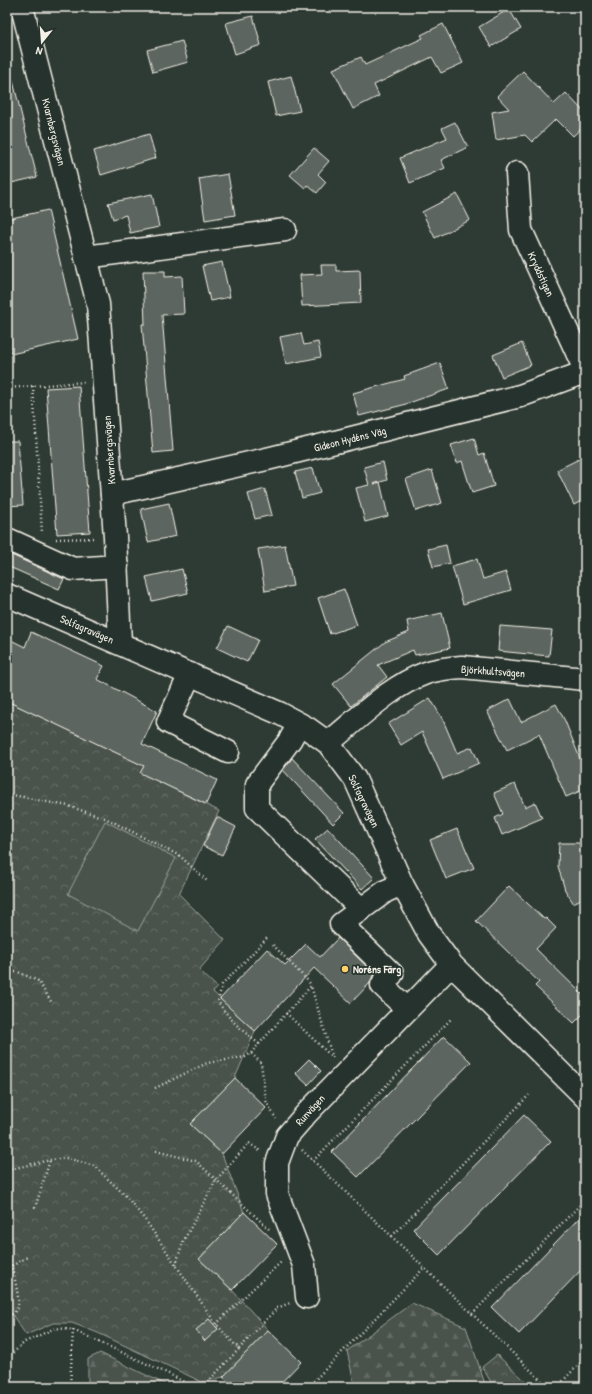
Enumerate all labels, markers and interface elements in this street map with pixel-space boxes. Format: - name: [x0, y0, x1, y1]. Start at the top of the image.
- north arrow: [22, 22, 62, 62]
- text: N: [34, 44, 44, 59]
- street label: Kvarnbergsvägen: [39, 97, 69, 167]
- street label: Kryddstigen: [525, 249, 557, 299]
- street label: Kvarnbergsvägen: [100, 415, 118, 485]
- street label: Gideon Hydéns Väg: [312, 423, 388, 455]
- street label: Solfagravägen: [58, 611, 116, 647]
- street label: Björkhultsvägen: [460, 662, 526, 680]
- street label: Solfagravägen: [345, 772, 383, 830]
- place label: Noréns Färg: [353, 962, 401, 977]
- marker: Noréns Färg: [340, 964, 350, 974]
- street label: Runvägen: [292, 1091, 328, 1129]

